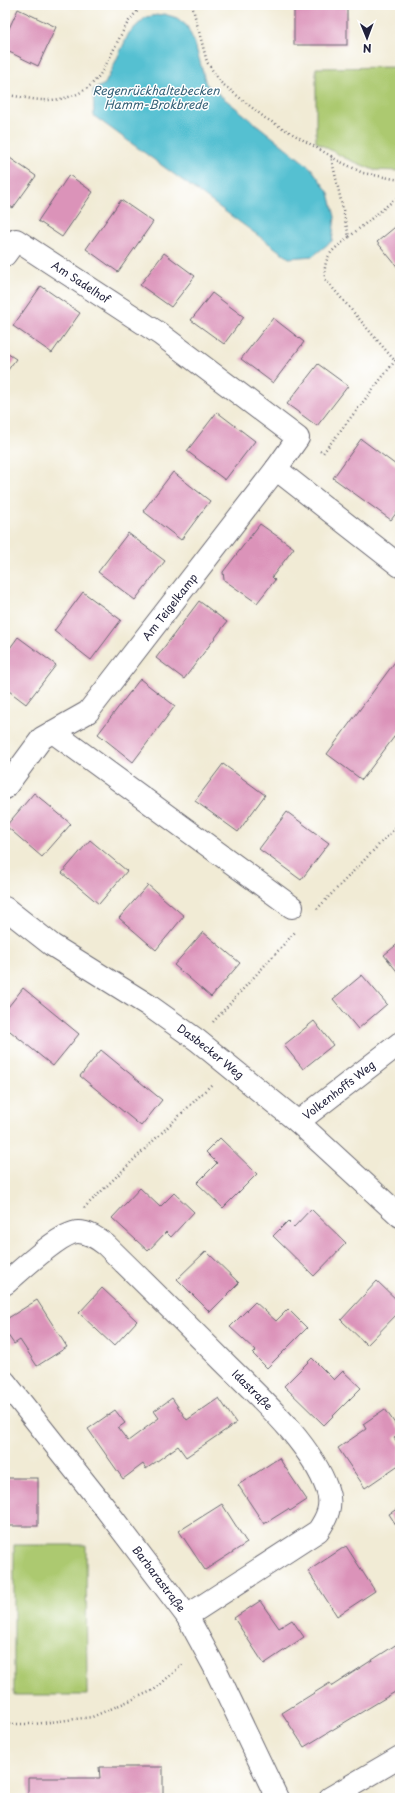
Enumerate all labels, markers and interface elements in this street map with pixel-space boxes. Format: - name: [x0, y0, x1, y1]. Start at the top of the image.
- north arrow: [347, 18, 387, 58]
- text: N: [362, 40, 372, 57]
- water label: Regenrückhaltebecken Hamm-Brokbrede: [93, 81, 220, 113]
- street label: Am Sadelhof: [48, 256, 114, 308]
- street label: Am Teigelkamp: [138, 569, 202, 644]
- street label: Dasbecker Weg: [174, 1019, 248, 1083]
- street label: Volkenhoffs Weg: [299, 1056, 379, 1123]
- street label: Idastraße: [228, 1365, 277, 1414]
- street label: Barbarastraße: [129, 1542, 190, 1615]

